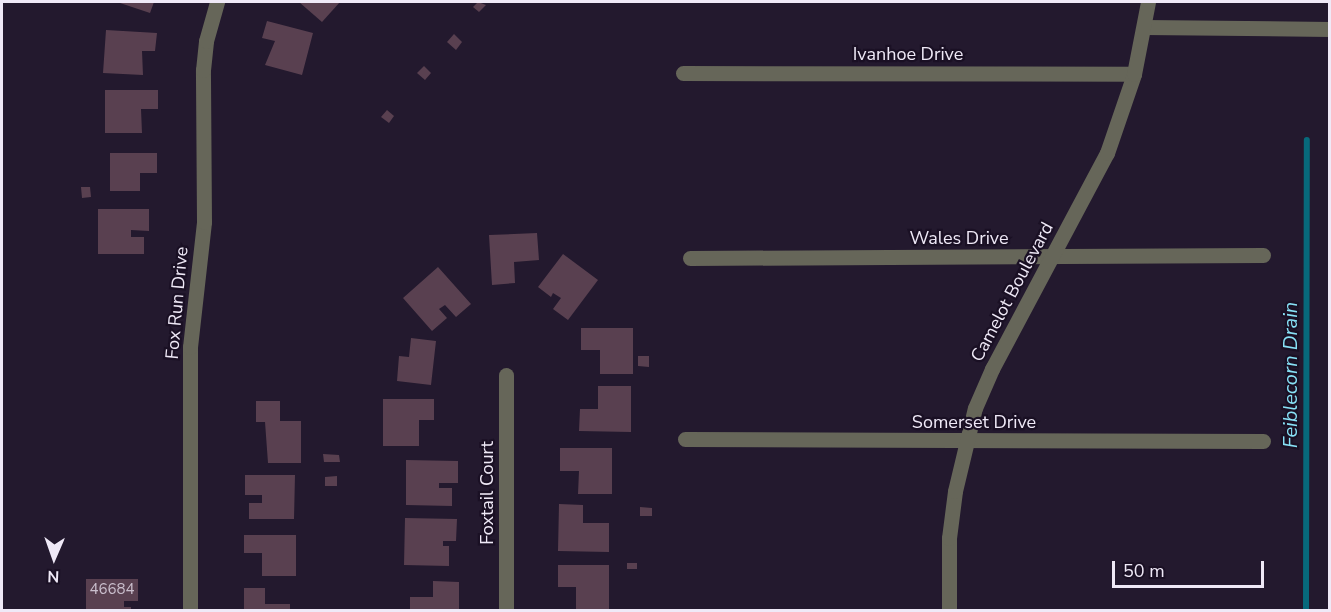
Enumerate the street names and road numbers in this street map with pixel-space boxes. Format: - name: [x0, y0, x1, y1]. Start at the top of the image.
- street label: Ivanhoe Drive: [853, 43, 963, 65]
- street label: Camelot Boulevard: [966, 219, 1058, 365]
- street label: Wales Drive: [909, 227, 1009, 249]
- street label: Fox Run Drive: [161, 246, 193, 360]
- street label: Somerset Drive: [912, 411, 1036, 433]
- street label: Foxtail Court: [476, 441, 498, 545]

